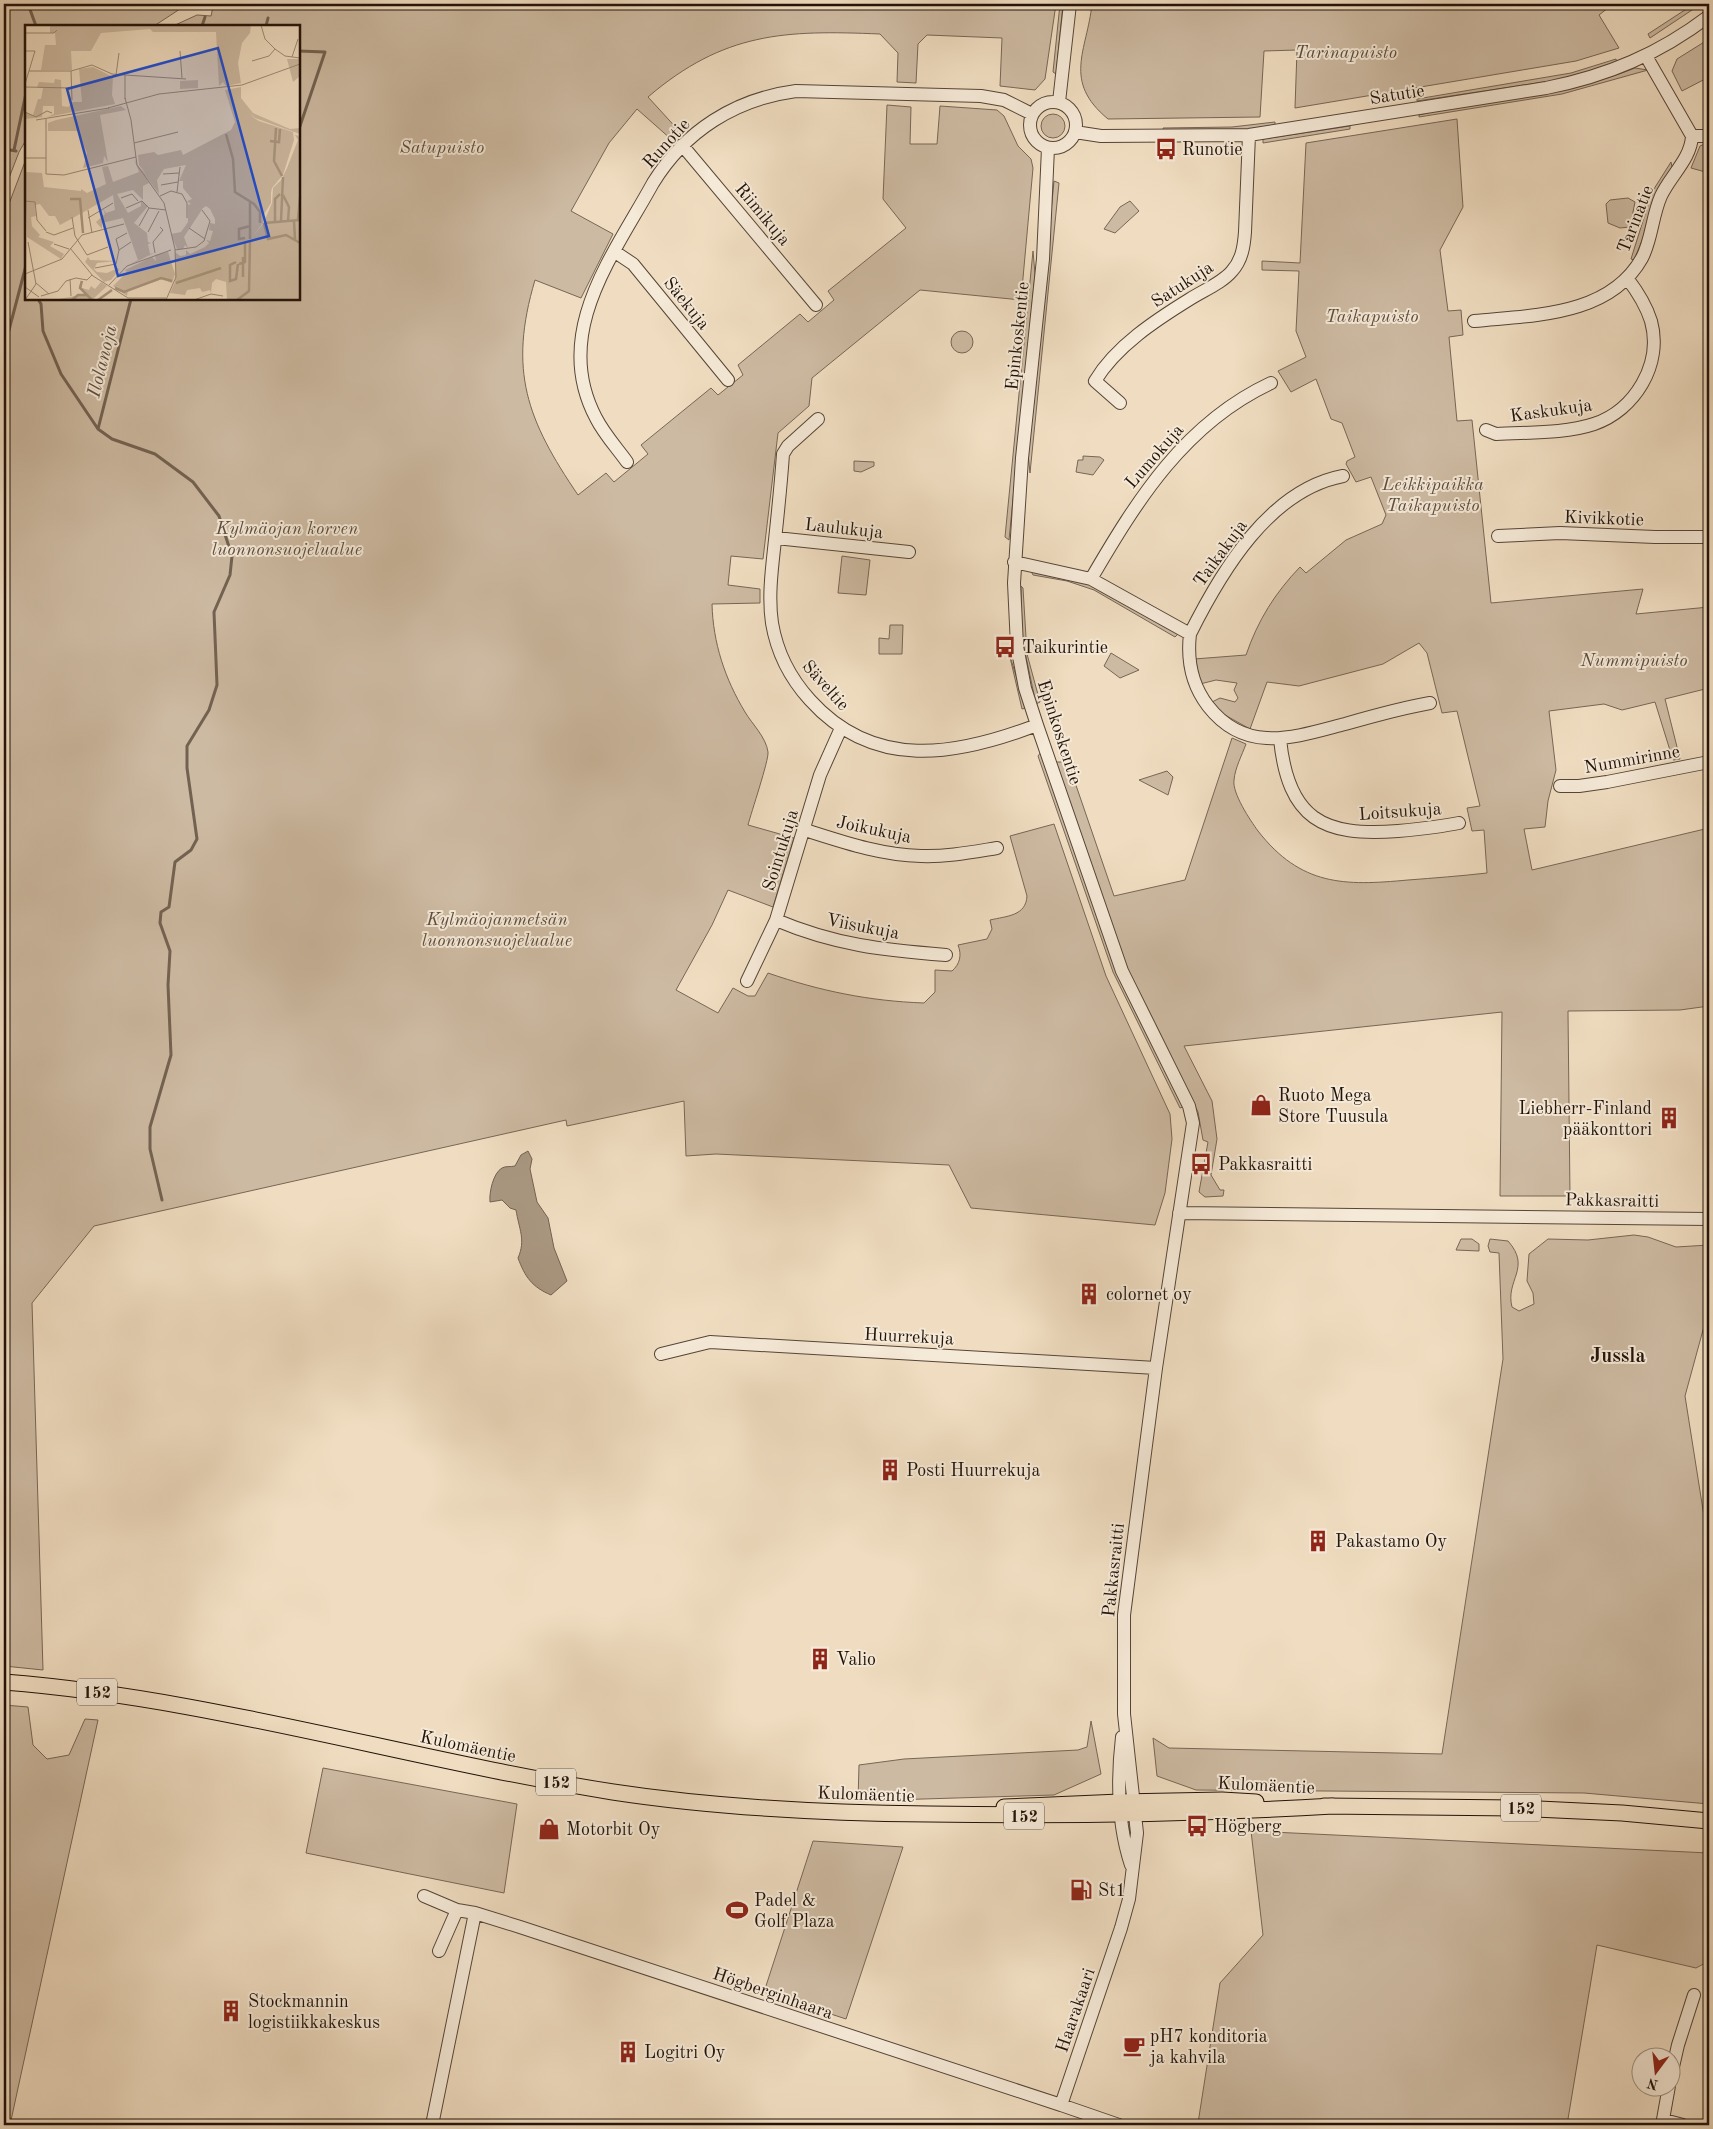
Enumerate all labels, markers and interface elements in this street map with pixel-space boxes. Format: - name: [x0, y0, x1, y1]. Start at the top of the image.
- inset map: [25, 25, 300, 300]
- park label: Tarinapuisto: [1295, 44, 1397, 62]
- street label: Satutie: [1368, 82, 1426, 108]
- street label: Runotie: [640, 115, 694, 172]
- bus stop icon: Runotie: [1153, 136, 1179, 162]
- park label: Satupuisto: [400, 139, 484, 157]
- place label: Runotie: [1182, 141, 1243, 159]
- street label: Riimikuja: [731, 180, 793, 249]
- street label: Tarinatie: [1615, 183, 1657, 256]
- street label: Satukuja: [1148, 258, 1217, 311]
- street label: Säekuja: [660, 274, 713, 333]
- street label: Epinkoskentie: [1003, 281, 1033, 391]
- park label: Taikapuisto: [1325, 308, 1419, 326]
- water label: Ilolanoja: [85, 324, 122, 401]
- street label: Kaskukuja: [1509, 396, 1594, 426]
- street label: Lumokuja: [1122, 421, 1187, 492]
- park label: Leikkipaikka Taikapuisto: [1381, 476, 1484, 515]
- street label: Kivikkotie: [1564, 509, 1644, 529]
- street label: Laulukuja: [804, 516, 884, 542]
- street label: Taikakuja: [1191, 517, 1251, 590]
- park label: Kylmäojan korven luonnonsuojelualue: [212, 520, 362, 559]
- bus stop icon: Taikurintie: [992, 634, 1018, 660]
- place label: Taikurintie: [1022, 639, 1108, 657]
- park label: Nummipuisto: [1579, 652, 1688, 670]
- street label: Säveltie: [798, 657, 852, 714]
- street label: Epinkoskentie: [1034, 678, 1084, 787]
- street label: Nummirinne: [1583, 743, 1681, 777]
- street label: Loitsukuja: [1358, 800, 1442, 824]
- street label: Sointukuja: [760, 807, 802, 893]
- street label: Joikukuja: [835, 813, 913, 847]
- park label: Kylmäojanmetsän luonnonsuojelualue: [422, 911, 572, 950]
- street label: Viisukuja: [825, 911, 901, 943]
- place label: Ruoto Mega Store Tuusula: [1278, 1087, 1388, 1126]
- shop icon: Ruoto Mega Store Tuusula: [1248, 1092, 1274, 1118]
- place label: Liebherr-Finland pääkonttori: [1518, 1100, 1652, 1139]
- building icon: Liebherr-Finland pääkonttori: [1656, 1105, 1682, 1131]
- bus stop icon: Pakkasraitti: [1188, 1151, 1214, 1177]
- place label: Pakkasraitti: [1218, 1156, 1312, 1174]
- street label: Pakkasraitti: [1565, 1191, 1659, 1211]
- building icon: colornet oy: [1076, 1281, 1102, 1307]
- place label: colornet oy: [1106, 1286, 1192, 1304]
- street label: Huurrekuja: [863, 1326, 954, 1348]
- district label: Jussla: [1590, 1347, 1646, 1367]
- building icon: Posti Huurrekuja: [877, 1457, 903, 1483]
- place label: Posti Huurrekuja: [906, 1462, 1040, 1480]
- street label: Pakkasraitti: [1100, 1522, 1128, 1618]
- building icon: Pakastamo Oy: [1305, 1528, 1331, 1554]
- place label: Pakastamo Oy: [1335, 1533, 1447, 1551]
- building icon: Valio: [807, 1646, 833, 1672]
- place label: Valio: [836, 1651, 876, 1669]
- road number: 152: [77, 1678, 117, 1705]
- street label: Kulomäentie: [418, 1728, 517, 1766]
- road number: 152: [536, 1768, 576, 1795]
- street label: Kulomäentie: [1217, 1774, 1315, 1798]
- street label: Kulomäentie: [817, 1784, 915, 1806]
- road number: 152: [1501, 1795, 1541, 1822]
- road number: 152: [1004, 1802, 1044, 1830]
- bus stop icon: Högberg: [1184, 1813, 1210, 1839]
- shop icon: Motorbit Oy: [536, 1816, 562, 1842]
- place label: Högberg: [1214, 1818, 1282, 1836]
- place label: Motorbit Oy: [566, 1821, 661, 1839]
- fuel station icon: St1: [1068, 1877, 1094, 1903]
- place label: St1: [1098, 1882, 1126, 1900]
- place label: Padel & Golf Plaza: [754, 1892, 835, 1931]
- sports icon: Padel & Golf Plaza: [724, 1897, 750, 1923]
- street label: Högberginhaara: [710, 1965, 835, 2023]
- street label: Haarakaari: [1053, 1966, 1099, 2055]
- place label: Stockmannin logistiikkakeskus: [248, 1993, 380, 2032]
- building icon: Stockmannin logistiikkakeskus: [218, 1998, 244, 2024]
- place label: pH7 konditoria ja kahvila: [1149, 2028, 1268, 2067]
- cafe icon: pH7 konditoria ja kahvila: [1121, 2033, 1147, 2059]
- building icon: Logitri Oy: [615, 2039, 641, 2065]
- place label: Logitri Oy: [644, 2044, 726, 2062]
- north arrow: [1630, 2046, 1680, 2096]
- text: N: [1646, 2075, 1660, 2092]

